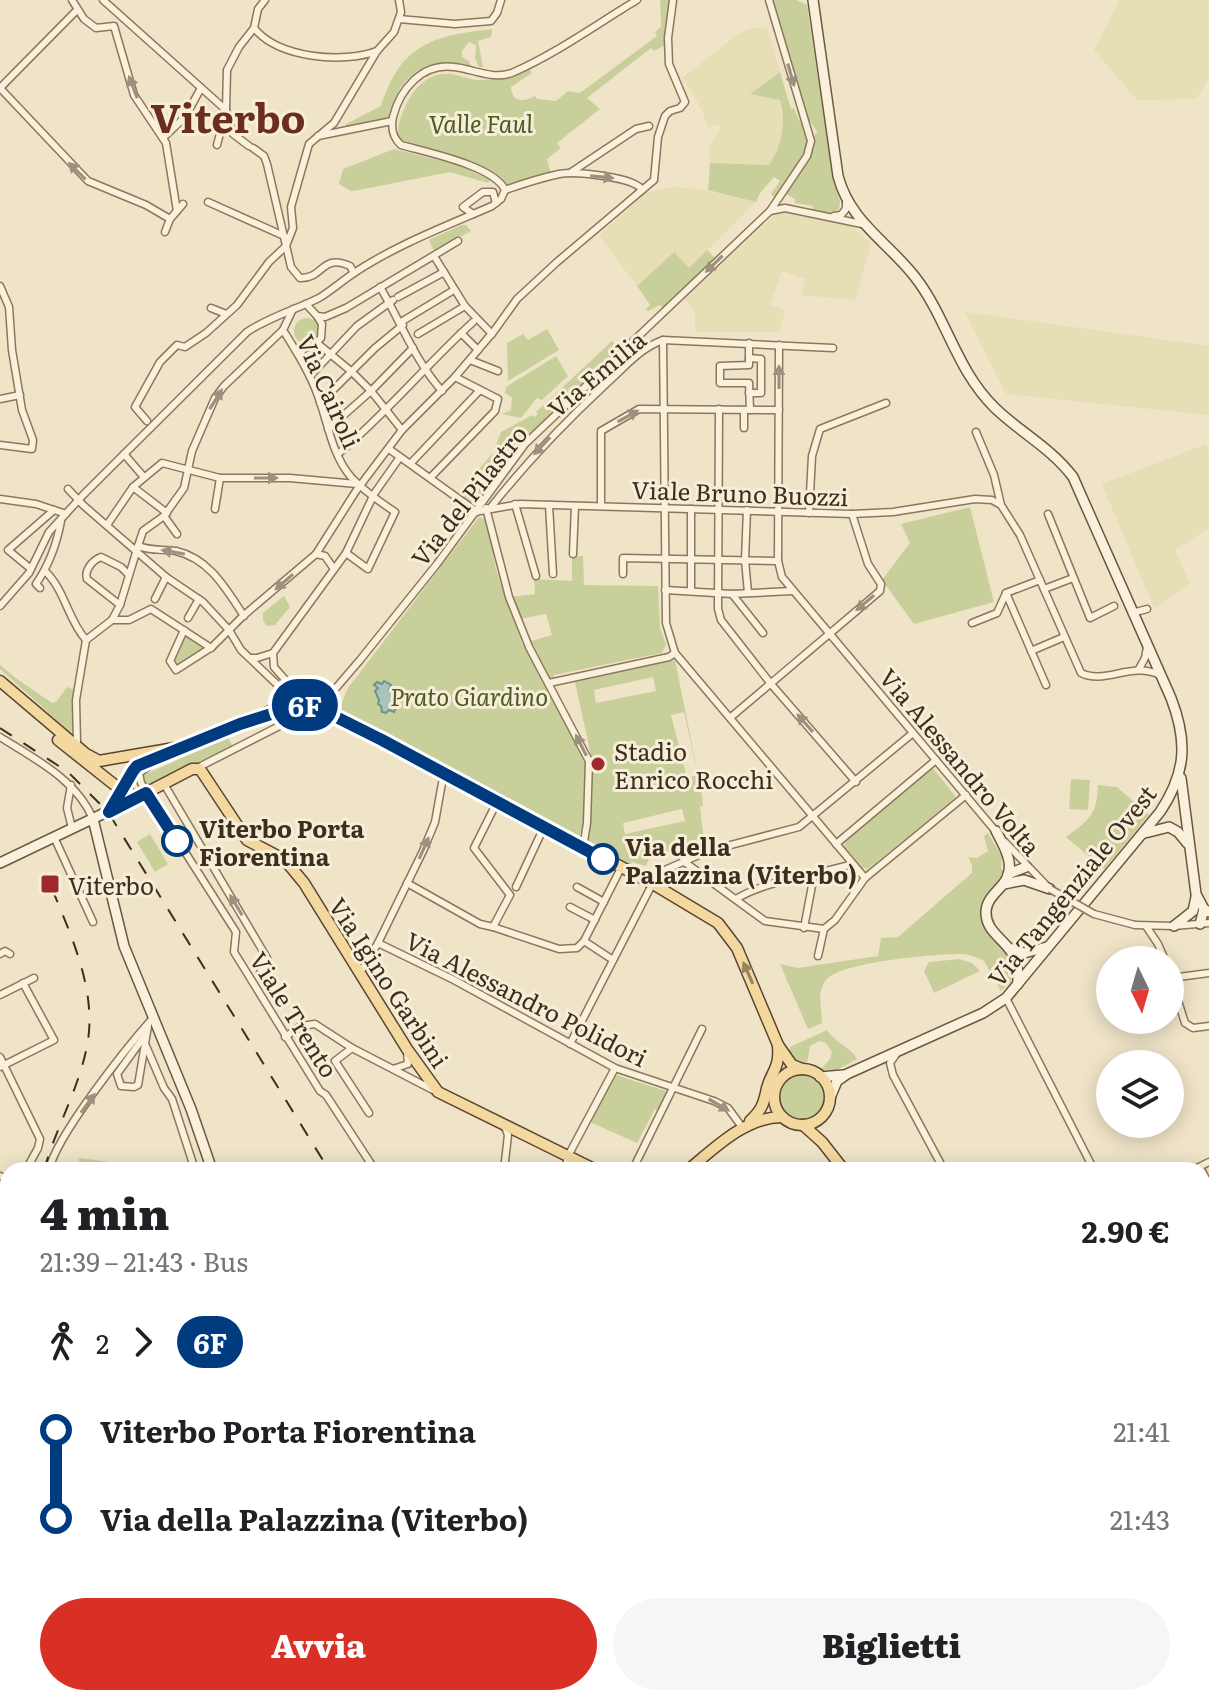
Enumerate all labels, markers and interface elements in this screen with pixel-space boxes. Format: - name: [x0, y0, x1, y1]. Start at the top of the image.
- one-way arrow: [785, 63, 798, 87]
- one-way arrow: [126, 75, 139, 99]
- district label: Viterbo: [150, 86, 306, 145]
- park label: Valle Faul: [429, 105, 533, 140]
- one-way arrow: [68, 162, 87, 180]
- one-way arrow: [590, 170, 615, 183]
- one-way arrow: [704, 255, 723, 273]
- street label: Via Emilia: [539, 321, 653, 425]
- street label: Via Cairoli: [289, 328, 371, 454]
- one-way arrow: [773, 364, 785, 389]
- one-way arrow: [209, 388, 223, 410]
- one-way arrow: [617, 409, 639, 423]
- street label: Via del Pilastro: [402, 417, 534, 573]
- one-way arrow: [533, 436, 551, 455]
- street label: Viale Bruno Buozzi: [631, 471, 849, 513]
- one-way arrow: [254, 472, 279, 484]
- one-way arrow: [161, 546, 186, 558]
- one-way arrow: [275, 573, 295, 590]
- one-way arrow: [855, 594, 875, 611]
- street label: Via Alessandro Volta: [872, 660, 1050, 862]
- park label: Prato Giardino: [390, 678, 548, 713]
- line badge: 6F: [269, 679, 341, 731]
- text: 6F: [288, 684, 322, 726]
- one-way arrow: [796, 714, 814, 733]
- one-way arrow: [574, 733, 587, 756]
- place label: Stadio Enrico Rocchi: [614, 733, 773, 796]
- marker: Stadio Enrico Rocchi: [589, 755, 607, 773]
- street label: Via Tangenziale Ovest: [979, 776, 1164, 993]
- place label: Viterbo Porta Fiorentina: [199, 810, 364, 873]
- marker: Viterbo Porta Fiorentina: [162, 826, 192, 856]
- place label: Via della Palazzina (Viterbo): [625, 828, 857, 891]
- one-way arrow: [417, 836, 431, 859]
- marker: Via della Palazzina (Viterbo): [588, 844, 618, 874]
- place label: Viterbo: [68, 867, 154, 902]
- marker: Viterbo: [39, 873, 61, 895]
- street label: Via Igino Garbini: [322, 890, 458, 1074]
- one-way arrow: [229, 894, 243, 916]
- street label: Via Alessandro Polidori: [400, 922, 654, 1074]
- street label: Viale Trento: [242, 944, 348, 1084]
- north arrow: [1096, 946, 1184, 1034]
- map controls: [1096, 946, 1184, 1138]
- one-way arrow: [742, 961, 755, 985]
- button: layers: [1096, 1050, 1184, 1138]
- one-way arrow: [80, 1093, 95, 1114]
- one-way arrow: [708, 1098, 730, 1112]
- text: 4 min: [40, 1178, 170, 1244]
- text: 2.90 €: [1081, 1208, 1170, 1252]
- text: 21:39 – 21:43 · Bus: [40, 1241, 248, 1280]
- icon: walk: [40, 1320, 84, 1364]
- icon: forward: [121, 1320, 165, 1364]
- text: 6F: [193, 1321, 227, 1363]
- text: 2: [96, 1323, 109, 1362]
- text: Viterbo Porta Fiorentina: [100, 1408, 476, 1452]
- text: 21:41: [1113, 1411, 1170, 1450]
- text: Via della Palazzina (Viterbo): [100, 1496, 528, 1540]
- text: 21:43: [1110, 1499, 1170, 1538]
- button: Avvia: [40, 1598, 597, 1690]
- button: Biglietti: [613, 1598, 1170, 1690]

